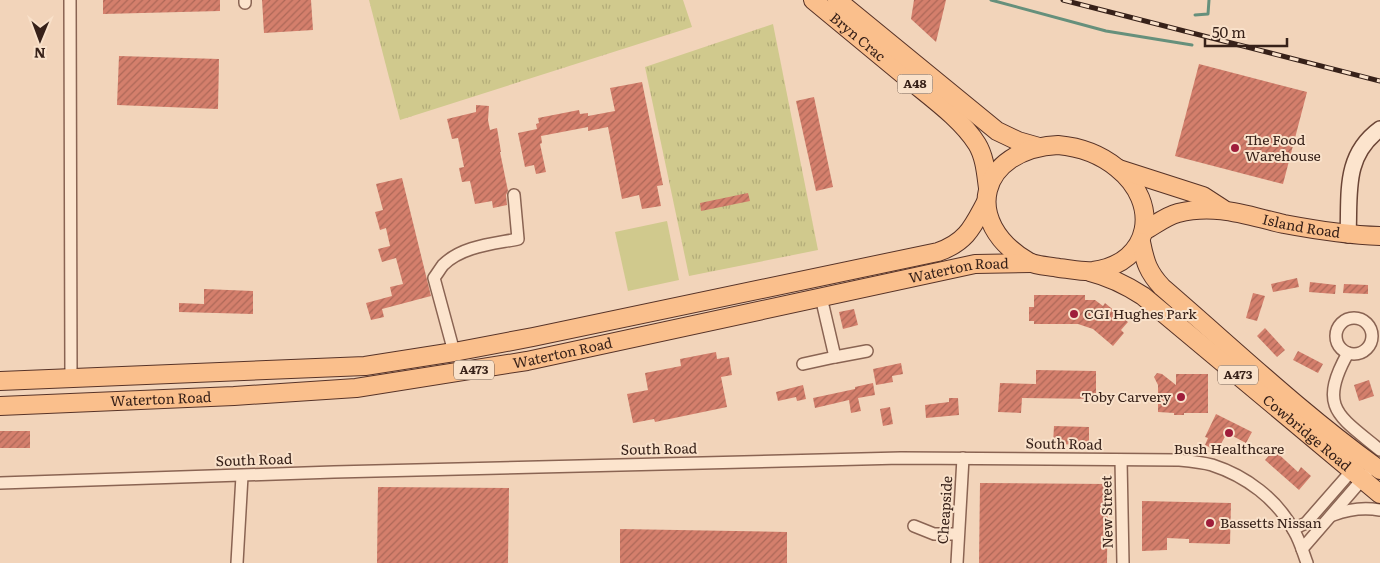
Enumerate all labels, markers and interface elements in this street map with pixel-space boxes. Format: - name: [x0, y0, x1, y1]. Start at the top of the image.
- street label: Bryn Crac: [826, 7, 890, 65]
- north arrow: [15, 15, 65, 65]
- scale bar: [1205, 15, 1288, 47]
- text: 50 m: [1212, 20, 1246, 43]
- text: N: [33, 44, 46, 64]
- road number: A48: [898, 74, 932, 94]
- place label: The Food Warehouse: [1245, 129, 1321, 165]
- marker: The Food Warehouse: [1229, 142, 1241, 154]
- street label: Island Road: [1260, 208, 1342, 242]
- street label: Waterton Road: [907, 252, 1009, 287]
- place label: CGI Hughes Park: [1084, 303, 1197, 323]
- marker: CGI Hughes Park: [1068, 308, 1080, 320]
- street label: Waterton Road: [511, 332, 614, 372]
- road number: A473: [454, 360, 494, 380]
- road number: A473: [1218, 366, 1258, 384]
- street label: Waterton Road: [110, 386, 212, 410]
- place label: Toby Carvery: [1081, 386, 1172, 406]
- street label: Cowbridge Road: [1259, 389, 1356, 475]
- marker: Toby Carvery: [1175, 391, 1187, 403]
- marker: Bush Healthcare: [1223, 427, 1235, 439]
- street label: South Road: [1026, 432, 1103, 454]
- street label: South Road: [620, 437, 698, 459]
- place label: Bush Healthcare: [1174, 438, 1284, 458]
- street label: South Road: [215, 448, 293, 470]
- street label: Cheapside: [932, 475, 956, 545]
- street label: New Street: [1095, 475, 1117, 549]
- place label: Bassetts Nissan: [1220, 512, 1322, 532]
- marker: Bassetts Nissan: [1204, 517, 1216, 529]

